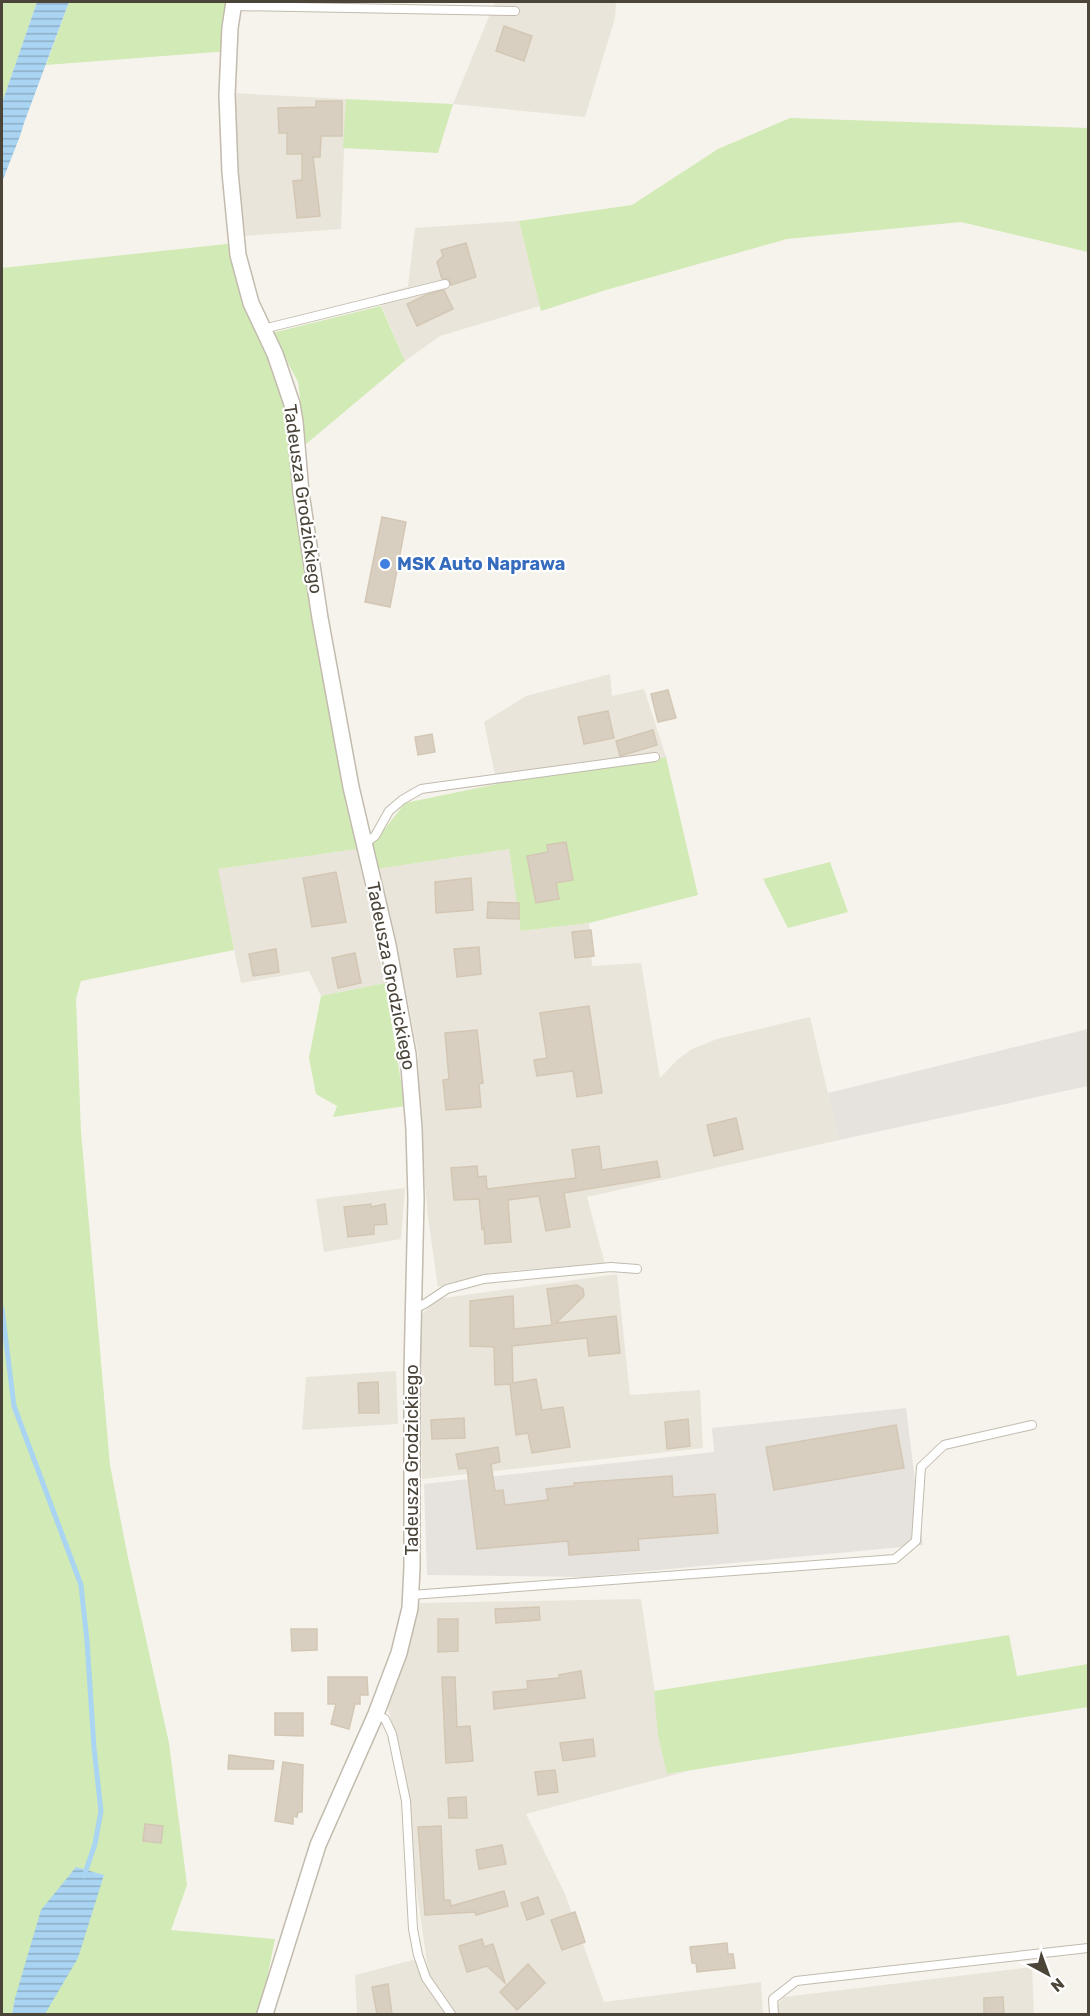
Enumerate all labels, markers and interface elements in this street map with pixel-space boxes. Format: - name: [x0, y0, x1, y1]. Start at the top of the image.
- street label: Tadeusza Grodzickiego: [279, 403, 327, 595]
- place label: MSK Auto Naprawa: [397, 553, 565, 575]
- marker: MSK Auto Naprawa: [378, 557, 392, 571]
- street label: Tadeusza Grodzickiego: [362, 880, 420, 1072]
- street label: Tadeusza Grodzickiego: [401, 1364, 423, 1556]
- north arrow: [1018, 1944, 1078, 2004]
- text: N: [1047, 1974, 1068, 1996]

